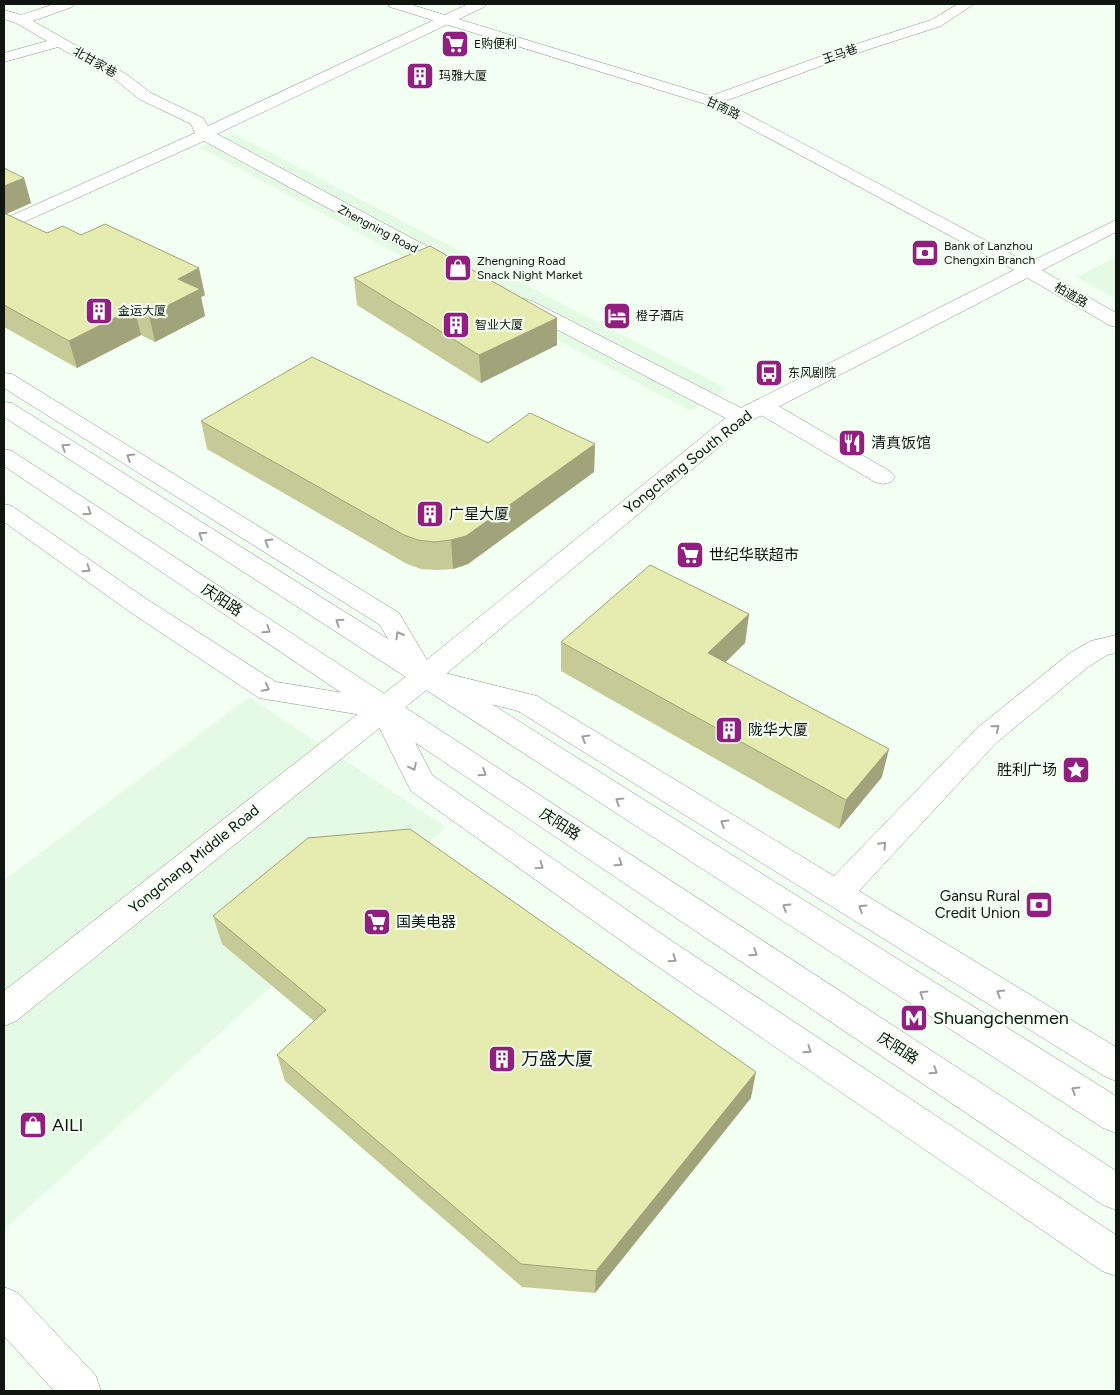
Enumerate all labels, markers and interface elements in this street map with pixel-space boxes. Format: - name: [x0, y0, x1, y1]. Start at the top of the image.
- supermarket icon: E购便利: [440, 29, 470, 59]
- place label: E购便利: [474, 37, 517, 51]
- street label: 王马巷: [821, 42, 859, 66]
- street label: 北甘家巷: [71, 44, 119, 80]
- building icon: 玛雅大厦: [405, 61, 435, 91]
- place label: 玛雅大厦: [439, 69, 487, 83]
- street label: 甘南路: [704, 94, 742, 122]
- street label: Zhengning Road: [336, 202, 420, 256]
- bank icon: Bank of Lanzhou Chengxin Branch: [910, 238, 940, 268]
- place label: Bank of Lanzhou Chengxin Branch: [944, 239, 1035, 267]
- shop icon: Zhengning Road Snack Night Market: [443, 253, 473, 283]
- place label: Zhengning Road Snack Night Market: [477, 254, 583, 282]
- street label: 柏道路: [1052, 280, 1090, 310]
- building icon: 金运大厦: [84, 296, 114, 326]
- hotel icon: 橙子酒店: [602, 301, 632, 331]
- place label: 金运大厦: [118, 304, 166, 318]
- place label: 橙子酒店: [636, 309, 684, 323]
- building icon: 智业大厦: [441, 310, 471, 340]
- place label: 智业大厦: [475, 318, 523, 332]
- bus stop icon: 东风剧院: [754, 358, 784, 388]
- place label: 东风剧院: [788, 366, 836, 380]
- street label: Yongchang South Road: [620, 406, 756, 518]
- restaurant icon: 清真饭馆: [837, 428, 867, 458]
- place label: 清真饭馆: [871, 434, 931, 452]
- one-way arrow: [61, 444, 70, 454]
- one-way arrow: [126, 454, 135, 463]
- building icon: 广星大厦: [415, 499, 445, 529]
- one-way arrow: [83, 505, 92, 515]
- place label: 广星大厦: [449, 505, 509, 523]
- one-way arrow: [198, 532, 207, 541]
- one-way arrow: [264, 539, 274, 548]
- supermarket icon: 世纪华联超市: [675, 540, 705, 570]
- place label: 世纪华联超市: [709, 546, 799, 564]
- one-way arrow: [81, 563, 91, 572]
- street label: 庆阳路: [198, 580, 246, 620]
- one-way arrow: [335, 619, 344, 629]
- one-way arrow: [262, 624, 271, 633]
- one-way arrow: [396, 631, 406, 640]
- one-way arrow: [260, 682, 269, 692]
- building icon: 陇华大厦: [714, 715, 744, 745]
- place label: 陇华大厦: [748, 721, 808, 739]
- one-way arrow: [990, 724, 999, 733]
- one-way arrow: [581, 735, 590, 745]
- place icon: 胜利广场: [1061, 755, 1091, 785]
- place label: 胜利广场: [997, 761, 1057, 779]
- one-way arrow: [407, 762, 417, 771]
- one-way arrow: [478, 767, 487, 777]
- one-way arrow: [616, 797, 625, 807]
- street label: Yongchang Middle Road: [125, 801, 263, 917]
- street label: 庆阳路: [536, 804, 584, 844]
- one-way arrow: [720, 820, 729, 829]
- one-way arrow: [877, 841, 886, 850]
- one-way arrow: [613, 857, 623, 866]
- one-way arrow: [534, 860, 544, 869]
- place label: Gansu Rural Credit Union: [935, 887, 1020, 922]
- bank icon: Gansu Rural Credit Union: [1024, 890, 1054, 920]
- one-way arrow: [782, 903, 791, 913]
- one-way arrow: [858, 905, 867, 915]
- supermarket icon: 国美电器: [362, 907, 392, 937]
- place label: 国美电器: [396, 913, 456, 931]
- one-way arrow: [749, 947, 758, 956]
- one-way arrow: [668, 953, 677, 962]
- one-way arrow: [919, 990, 928, 1000]
- one-way arrow: [997, 990, 1006, 1000]
- metro station icon: Shuangchenmen: [899, 1003, 929, 1033]
- place label: Shuangchenmen: [933, 1007, 1069, 1029]
- street label: 庆阳路: [874, 1028, 922, 1068]
- one-way arrow: [803, 1043, 812, 1053]
- building icon: 万盛大厦: [487, 1044, 517, 1074]
- place label: 万盛大厦: [521, 1048, 593, 1070]
- one-way arrow: [928, 1065, 937, 1075]
- one-way arrow: [1071, 1087, 1081, 1096]
- shop icon: AILI: [18, 1110, 48, 1140]
- place label: AILI: [52, 1114, 83, 1136]

